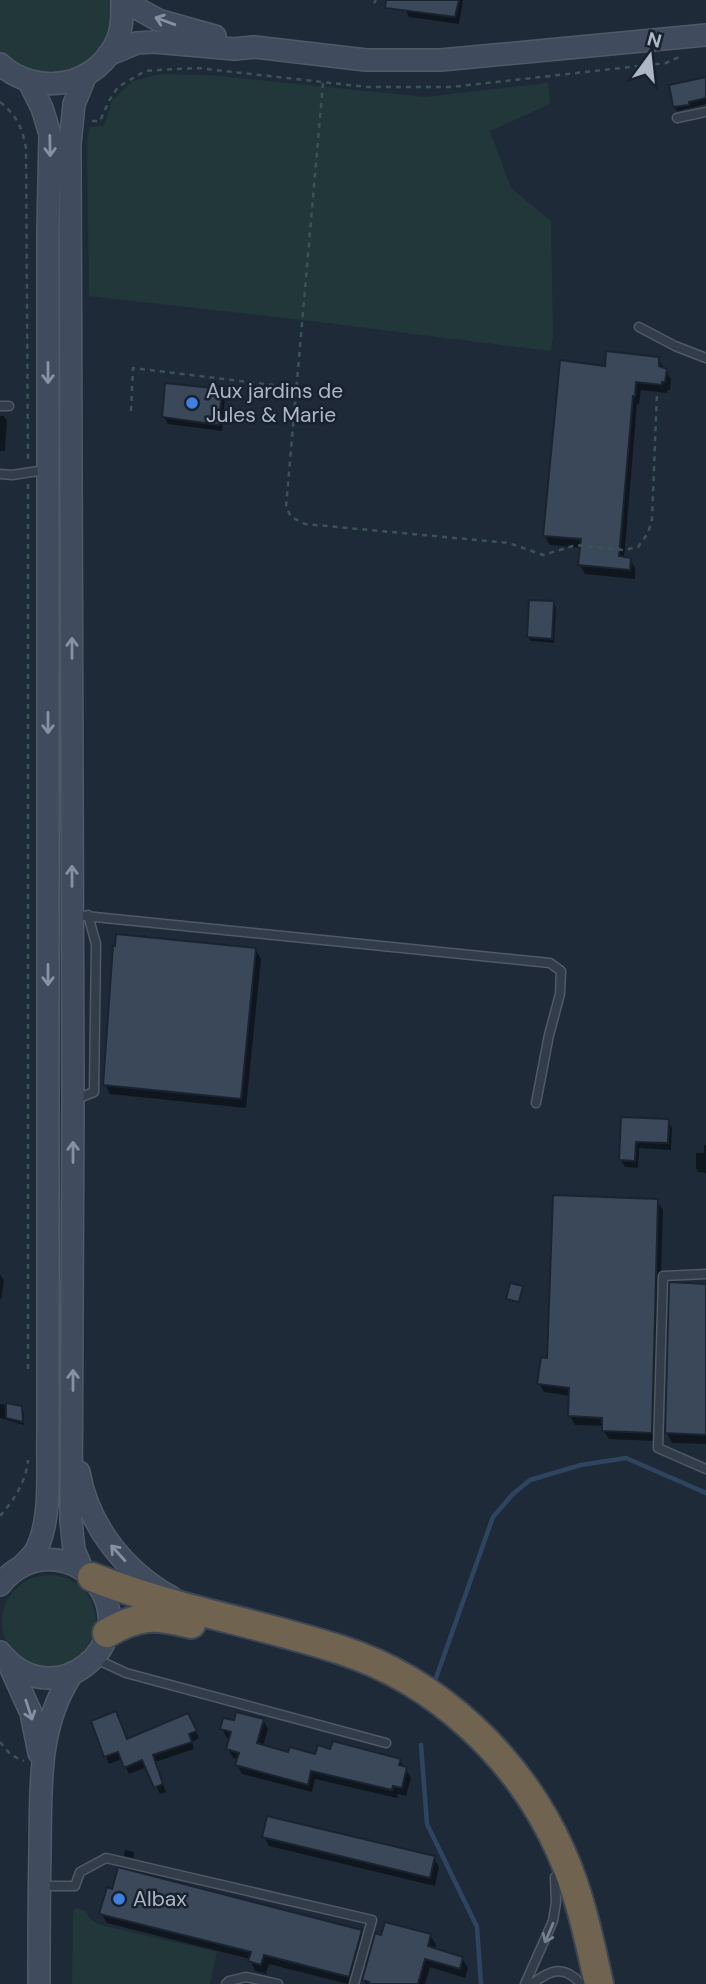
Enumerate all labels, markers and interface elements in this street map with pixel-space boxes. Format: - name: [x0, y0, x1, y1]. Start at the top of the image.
- one-way arrow: [154, 14, 176, 26]
- north arrow: [615, 21, 685, 91]
- text: N: [644, 26, 664, 54]
- one-way arrow: [43, 134, 57, 157]
- one-way arrow: [41, 361, 55, 384]
- place label: Aux jardins de Jules & Marie: [206, 377, 343, 429]
- marker: Aux jardins de Jules & Marie: [184, 395, 200, 411]
- one-way arrow: [65, 637, 79, 660]
- one-way arrow: [41, 711, 55, 734]
- one-way arrow: [65, 865, 79, 888]
- one-way arrow: [41, 963, 54, 986]
- one-way arrow: [66, 1141, 80, 1164]
- one-way arrow: [66, 1369, 79, 1392]
- one-way arrow: [110, 1544, 126, 1562]
- one-way arrow: [23, 1699, 36, 1721]
- place label: Albax: [133, 1885, 187, 1913]
- marker: Albax: [111, 1891, 127, 1907]
- one-way arrow: [541, 1921, 554, 1943]

